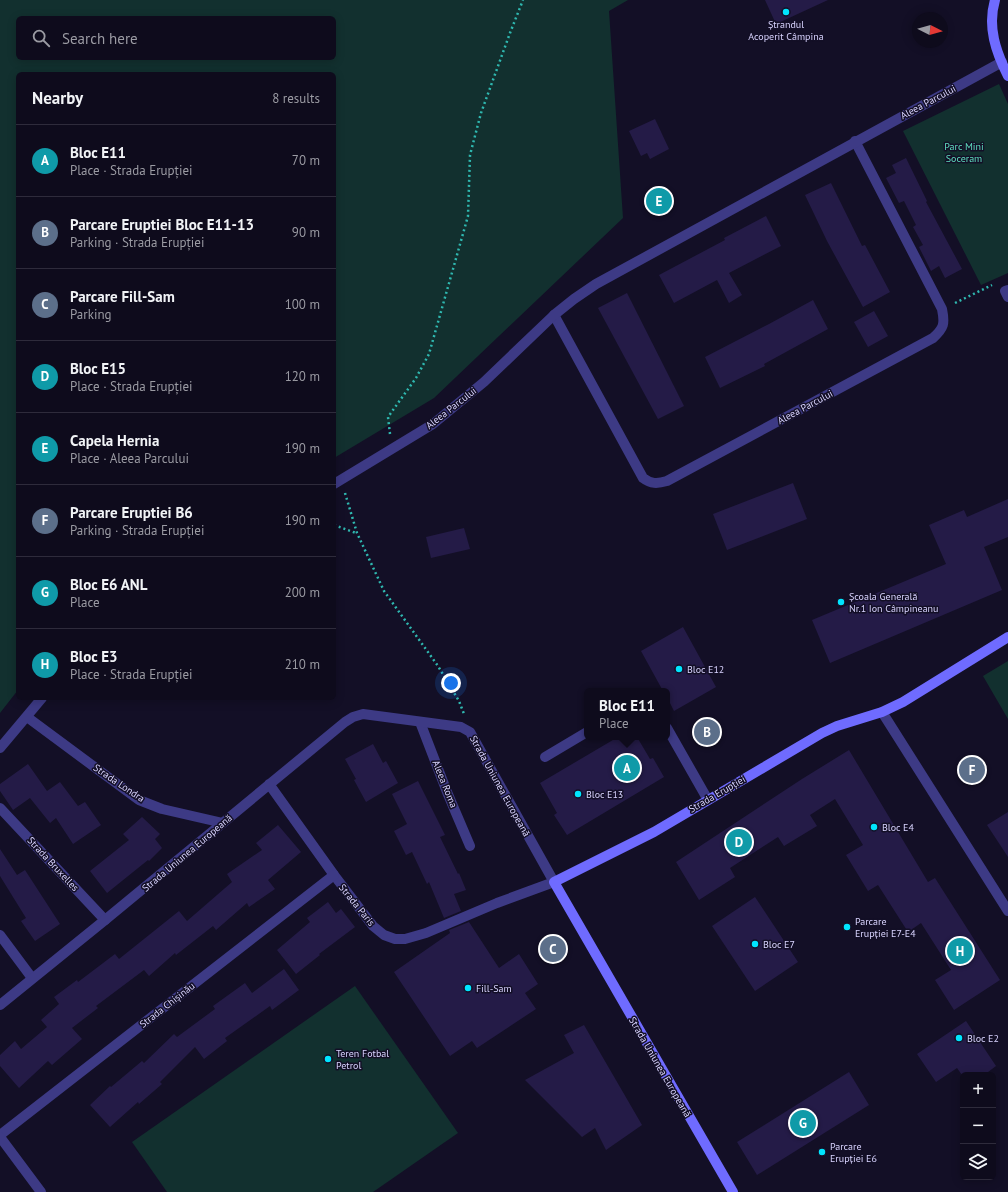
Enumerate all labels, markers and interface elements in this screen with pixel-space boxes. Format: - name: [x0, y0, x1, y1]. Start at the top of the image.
- marker: Ștrandul Acoperit Câmpina: [781, 7, 791, 17]
- north arrow: [912, 12, 948, 48]
- search box: [16, 16, 336, 60]
- place label: Ștrandul Acoperit Câmpina: [748, 18, 824, 43]
- icon: search: [30, 27, 52, 49]
- text: Search here: [62, 29, 138, 48]
- street label: Aleea Parcului: [898, 82, 958, 122]
- text: Nearby: [32, 87, 83, 109]
- text: 8 results: [272, 90, 320, 107]
- park label: Parc Mini Soceram: [944, 140, 984, 165]
- text: Bloc E11: [70, 143, 126, 162]
- text: A: [41, 152, 49, 169]
- text: 70 m: [292, 152, 320, 169]
- text: Place · Strada Erupției: [70, 162, 193, 179]
- pin: E: [646, 186, 672, 216]
- text: Parcare Eruptiei Bloc E11-13: [70, 215, 254, 234]
- text: B: [41, 224, 49, 241]
- text: 90 m: [292, 224, 320, 241]
- text: Parking · Strada Erupției: [70, 234, 204, 251]
- text: Parcare Fill-Sam: [70, 287, 175, 306]
- text: C: [41, 296, 49, 313]
- text: 100 m: [285, 296, 320, 313]
- text: Parking: [70, 306, 111, 323]
- text: Bloc E15: [70, 359, 126, 378]
- text: D: [41, 368, 49, 385]
- text: 120 m: [285, 368, 320, 385]
- text: Place · Strada Erupției: [70, 378, 193, 395]
- street label: Aleea Parcului: [423, 384, 479, 432]
- street label: Aleea Parcului: [775, 387, 835, 427]
- text: Capela Hernia: [70, 431, 159, 450]
- text: E: [42, 440, 48, 457]
- text: 190 m: [285, 440, 320, 457]
- text: Place · Aleea Parcului: [70, 450, 189, 467]
- text: Parcare Eruptiei B6: [70, 503, 193, 522]
- text: F: [42, 512, 48, 529]
- text: 190 m: [285, 512, 320, 529]
- text: Parking · Strada Erupției: [70, 522, 204, 539]
- text: Bloc E6 ANL: [70, 575, 147, 594]
- text: G: [41, 584, 49, 601]
- text: 200 m: [285, 584, 320, 601]
- place label: Școala Generală Nr.1 Ion Câmpineanu: [849, 590, 938, 615]
- text: Place: [70, 594, 100, 611]
- marker: Școala Generală Nr.1 Ion Câmpineanu: [836, 597, 846, 607]
- text: Bloc E3: [70, 647, 118, 666]
- text: H: [41, 656, 49, 673]
- text: 210 m: [285, 656, 320, 673]
- place label: Bloc E12: [687, 663, 724, 676]
- marker: Bloc E12: [674, 664, 684, 674]
- text: Place · Strada Erupției: [70, 666, 193, 683]
- your location: [441, 673, 461, 693]
- popup: [584, 688, 670, 740]
- text: Bloc E11: [599, 696, 655, 715]
- text: Place: [599, 715, 629, 732]
- pin: B: [694, 717, 720, 747]
- street label: Strada Uniunea Europeană: [467, 733, 533, 839]
- pin: A: [614, 753, 640, 783]
- pin: F: [959, 755, 985, 785]
- street label: Aleea Roma: [430, 758, 460, 810]
- street label: Strada Londra: [91, 761, 147, 805]
- street label: Strada Erupției: [686, 773, 748, 815]
- place label: Bloc E13: [586, 788, 623, 801]
- marker: Bloc E13: [573, 789, 583, 799]
- street label: Strada Uniunea Europeană: [139, 811, 235, 895]
- place label: Bloc E4: [882, 821, 914, 834]
- marker: Bloc E4: [869, 822, 879, 832]
- pin: D: [726, 827, 752, 857]
- street label: Strada Bruxelles: [24, 834, 82, 894]
- street label: Strada Paris: [336, 881, 378, 929]
- place label: Parcare Erupției E7-E4: [855, 915, 916, 940]
- marker: Parcare Erupției E7-E4: [842, 922, 852, 932]
- pin: C: [540, 934, 566, 964]
- pin: H: [947, 936, 973, 966]
- place label: Bloc E7: [763, 938, 795, 951]
- marker: Bloc E7: [750, 939, 760, 949]
- street label: Strada Chișinău: [137, 979, 197, 1031]
- place label: Fill-Sam: [476, 982, 512, 995]
- marker: Fill-Sam: [463, 983, 473, 993]
- street label: Strada Uniunea Europeană: [626, 1015, 694, 1120]
- place label: Bloc E2: [967, 1032, 999, 1045]
- marker: Bloc E2: [954, 1033, 964, 1043]
- place label: Teren Fotbal Petrol: [336, 1047, 389, 1072]
- marker: Teren Fotbal Petrol: [323, 1054, 333, 1064]
- map controls: [960, 1072, 996, 1180]
- button: +: [960, 1072, 996, 1108]
- pin: G: [790, 1108, 816, 1138]
- button: −: [960, 1108, 996, 1144]
- place label: Parcare Erupției E6: [830, 1140, 877, 1165]
- button: layers: [960, 1144, 996, 1180]
- marker: Parcare Erupției E6: [817, 1147, 827, 1157]

